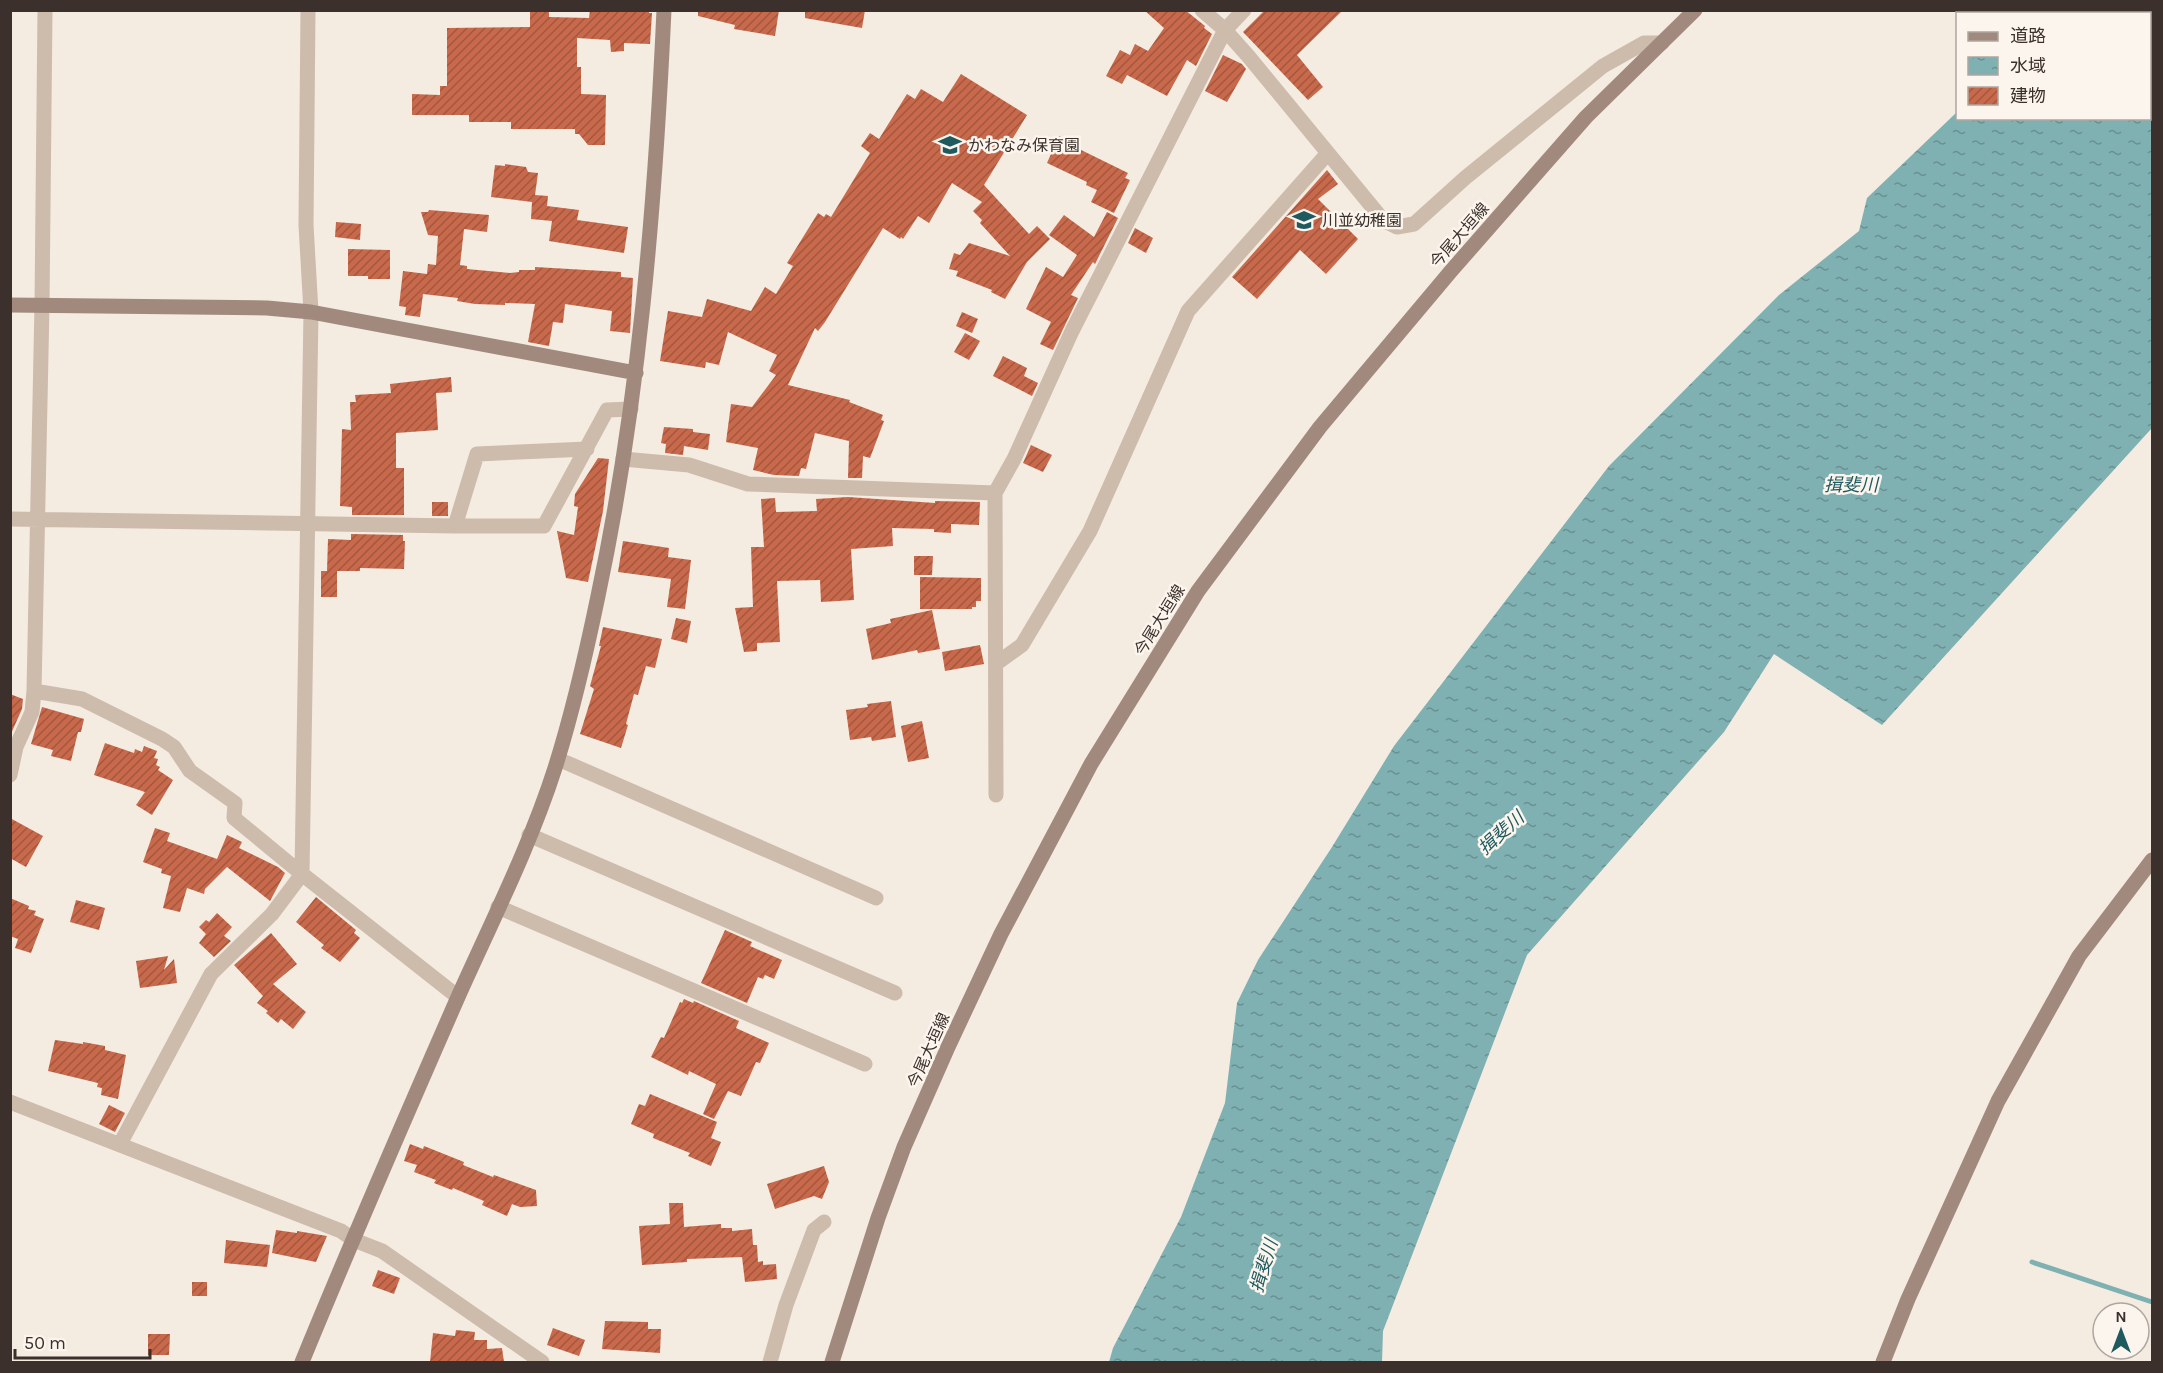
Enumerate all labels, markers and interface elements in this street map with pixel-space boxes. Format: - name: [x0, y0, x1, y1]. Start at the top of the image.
- legend: [1956, 12, 2151, 120]
- text: 道路: [2010, 25, 2046, 47]
- text: 水域: [2010, 55, 2046, 77]
- text: 建物: [2010, 85, 2046, 107]
- school or university icon: かわなみ保育園: [937, 132, 963, 158]
- place label: かわなみ保育園: [968, 136, 1080, 155]
- street label: 今尾大垣線: [1426, 199, 1493, 272]
- school or university icon: 川並幼稚園: [1291, 207, 1317, 233]
- place label: 川並幼稚園: [1322, 211, 1402, 230]
- water label: 揖斐川: [1824, 474, 1880, 496]
- street label: 今尾大垣線: [1130, 581, 1189, 659]
- water label: 揖斐川: [1474, 805, 1530, 859]
- street label: 今尾大垣線: [904, 1010, 953, 1091]
- water label: 揖斐川: [1246, 1235, 1283, 1295]
- north arrow: [2091, 1301, 2151, 1361]
- text: N: [2115, 1307, 2127, 1326]
- scale bar: [15, 1322, 150, 1360]
- text: 50 m: [24, 1332, 66, 1354]

